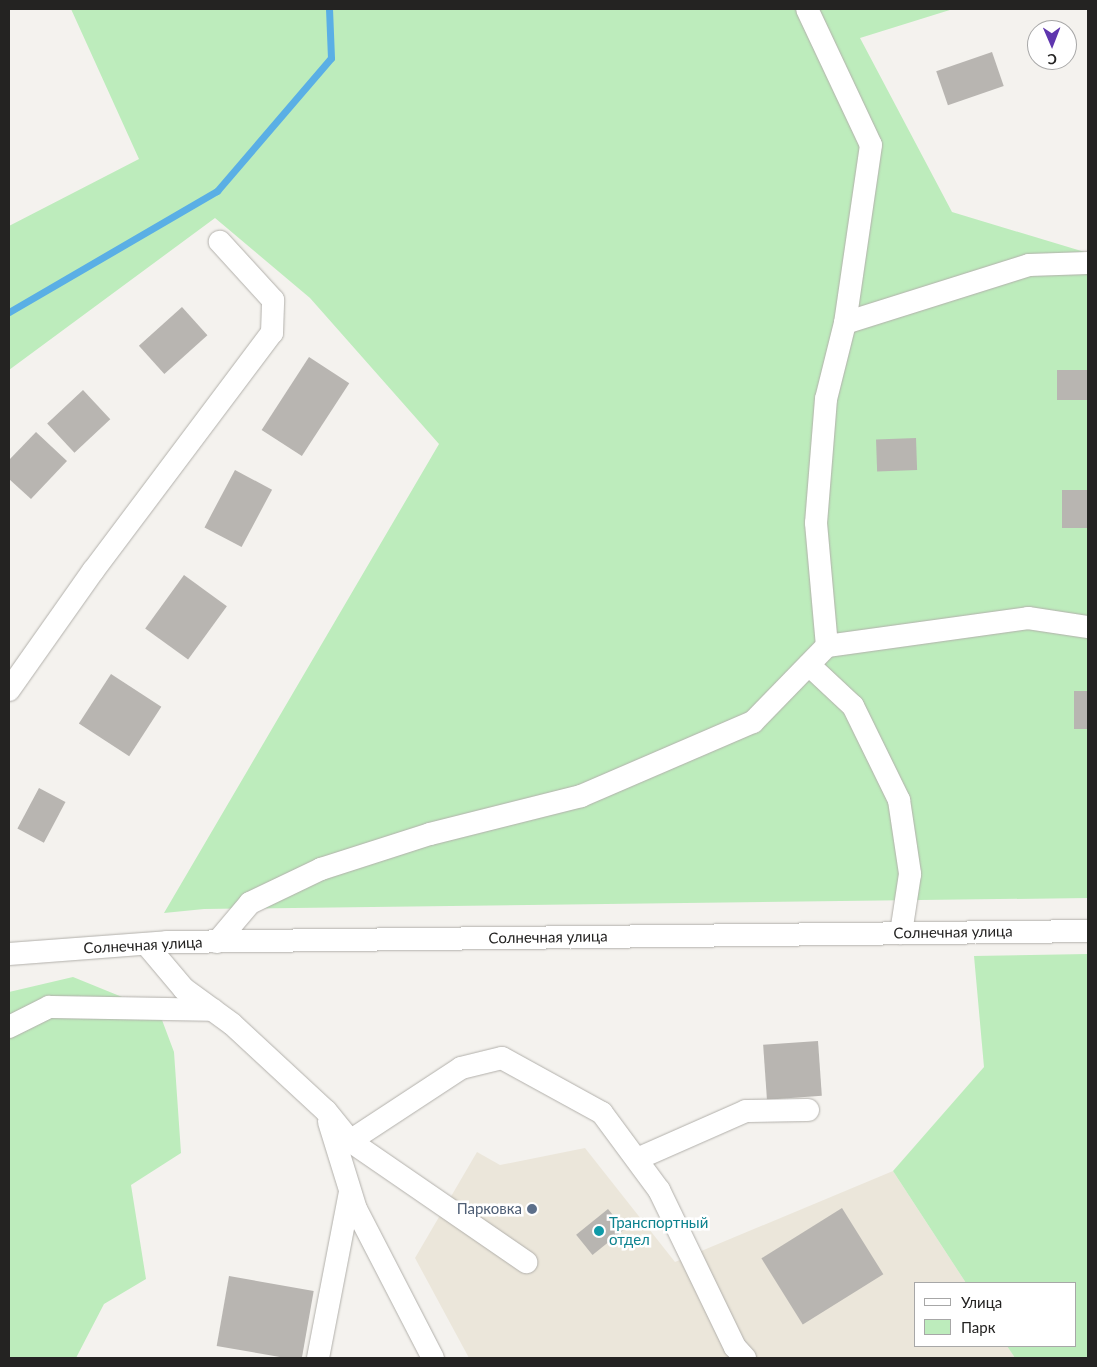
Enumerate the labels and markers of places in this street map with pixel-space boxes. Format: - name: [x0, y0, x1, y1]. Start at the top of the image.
- place label: Парковка: [457, 1200, 522, 1218]
- marker: Парковка: [526, 1203, 538, 1215]
- place label: Транспортный отдел: [609, 1213, 708, 1248]
- marker: Транспортный отдел: [593, 1225, 605, 1237]

